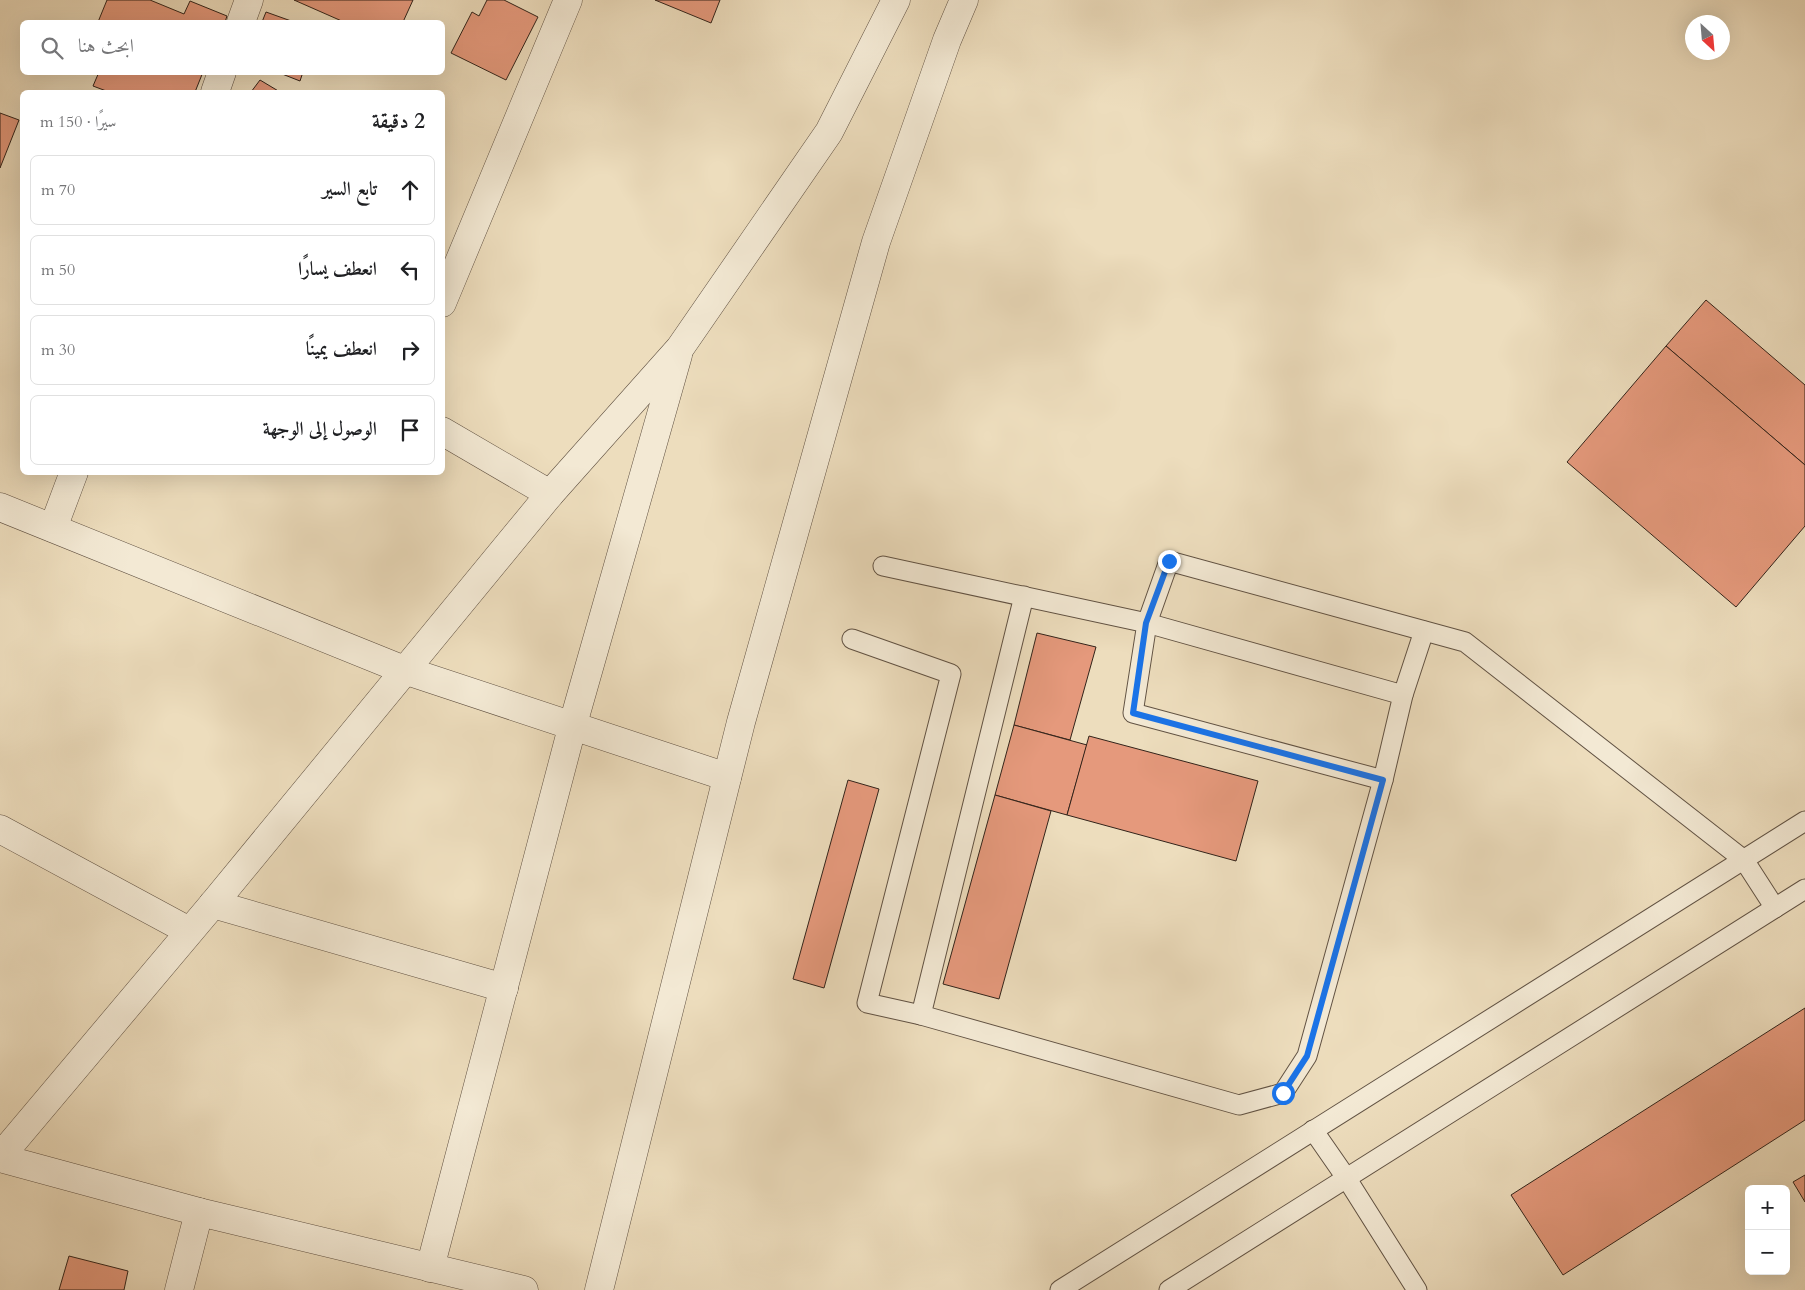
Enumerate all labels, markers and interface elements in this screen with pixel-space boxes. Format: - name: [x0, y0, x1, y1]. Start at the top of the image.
- north arrow: [1685, 15, 1730, 60]
- search box: [20, 20, 445, 75]
- text: ابحث هنا: [78, 33, 134, 59]
- icon: search: [38, 34, 66, 62]
- text: 2 دقيقة: [372, 107, 425, 136]
- text: سيرًا · 150 m: [40, 111, 116, 133]
- text: تابع السير: [322, 176, 377, 202]
- icon: ahead: [396, 176, 424, 204]
- text: 70 m: [41, 179, 75, 201]
- text: انعطف يسارًا: [298, 256, 377, 282]
- icon: left: [396, 256, 424, 284]
- text: 50 m: [41, 259, 75, 281]
- text: انعطف يمينًا: [306, 336, 377, 362]
- icon: right: [396, 336, 424, 364]
- text: 30 m: [41, 339, 75, 361]
- text: الوصول إلى الوجهة: [263, 416, 377, 442]
- icon: arrive: [396, 416, 424, 444]
- route end: [1158, 550, 1181, 573]
- route start: [1272, 1082, 1295, 1105]
- map controls: [1745, 1185, 1790, 1275]
- button: +: [1745, 1185, 1790, 1230]
- button: −: [1745, 1230, 1790, 1275]

